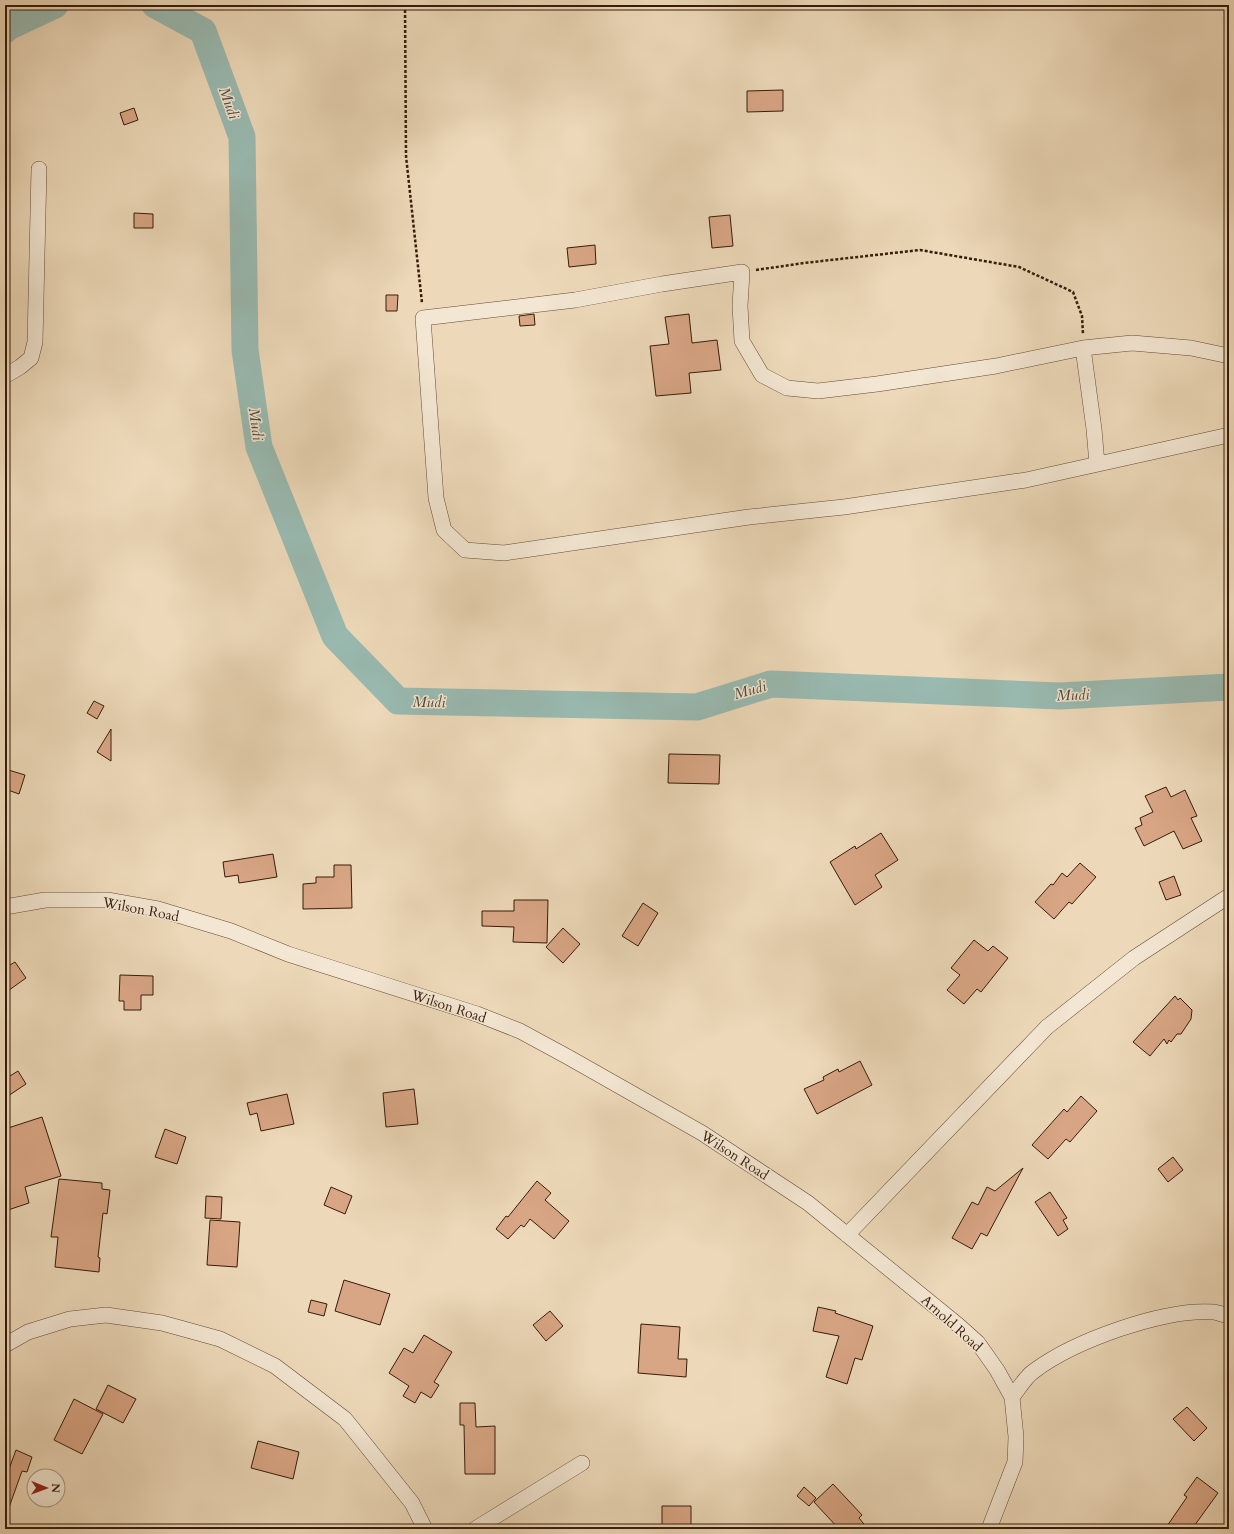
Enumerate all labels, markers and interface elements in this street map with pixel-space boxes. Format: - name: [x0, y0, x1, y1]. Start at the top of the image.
- water label: Mudi: [214, 84, 244, 123]
- water label: Mudi: [244, 406, 268, 443]
- water label: Mudi: [731, 676, 769, 704]
- water label: Mudi: [1056, 684, 1091, 706]
- water label: Mudi: [412, 692, 446, 712]
- street label: Wilson Road: [100, 893, 181, 926]
- street label: Wilson Road: [408, 985, 489, 1028]
- street label: Wilson Road: [696, 1126, 773, 1185]
- street label: Arnold Road: [917, 1291, 987, 1356]
- north arrow: [26, 1468, 66, 1508]
- text: N: [48, 1483, 63, 1494]

